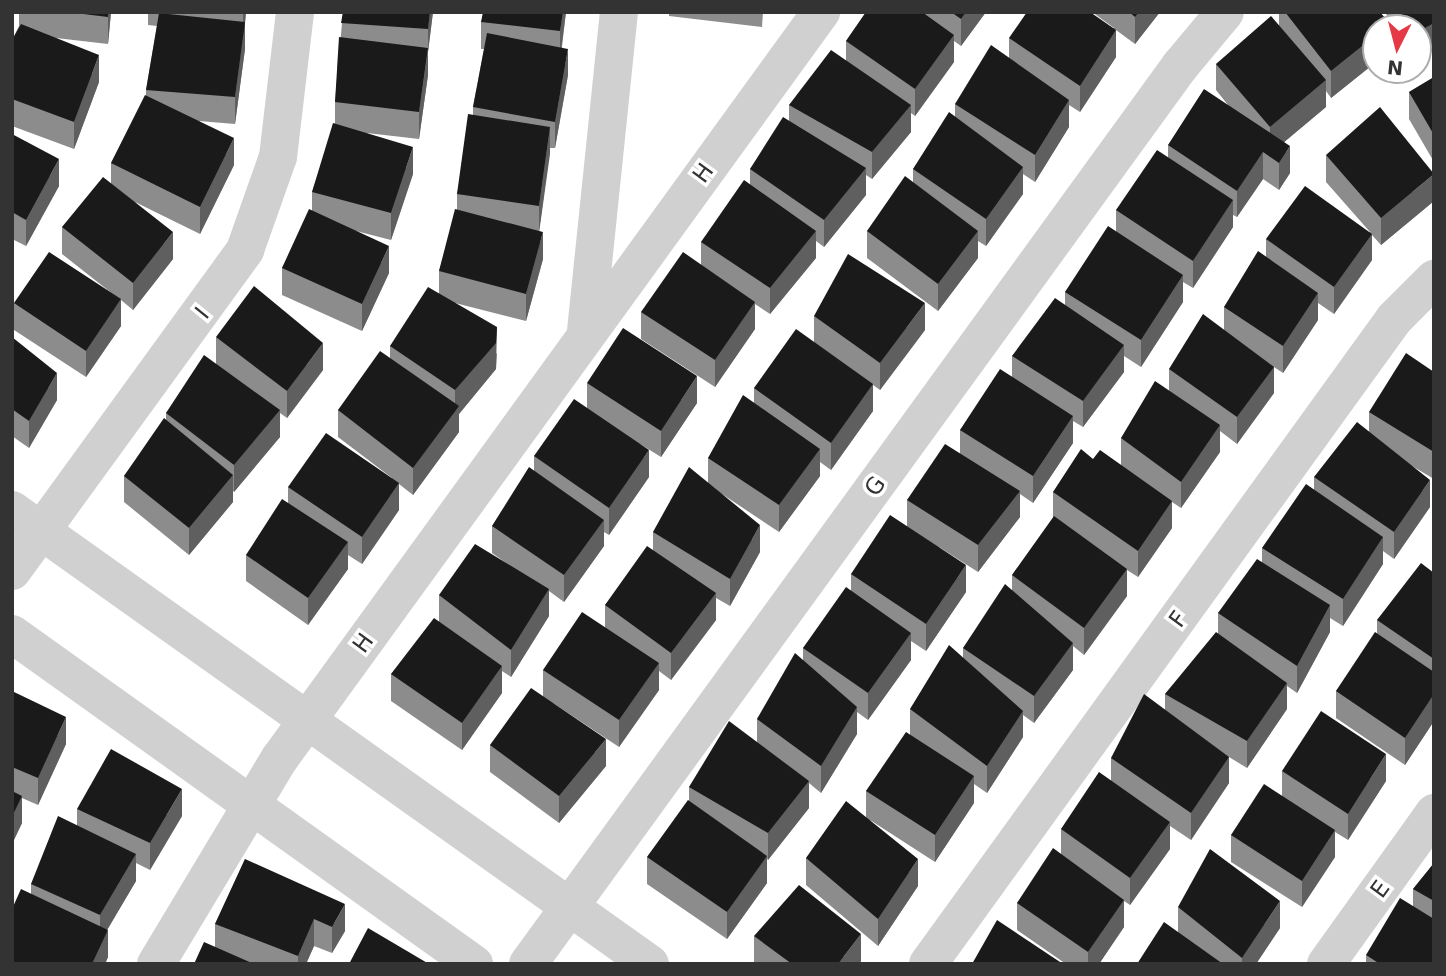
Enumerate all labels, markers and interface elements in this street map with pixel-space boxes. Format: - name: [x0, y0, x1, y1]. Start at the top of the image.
- north arrow: [1362, 14, 1432, 84]
- text: N: [1386, 56, 1404, 80]
- street label: H: [687, 158, 719, 188]
- street label: I: [189, 302, 215, 324]
- street label: G: [859, 471, 891, 501]
- street label: F: [1163, 606, 1193, 632]
- street label: H: [347, 628, 379, 658]
- street label: E: [1365, 875, 1395, 903]

